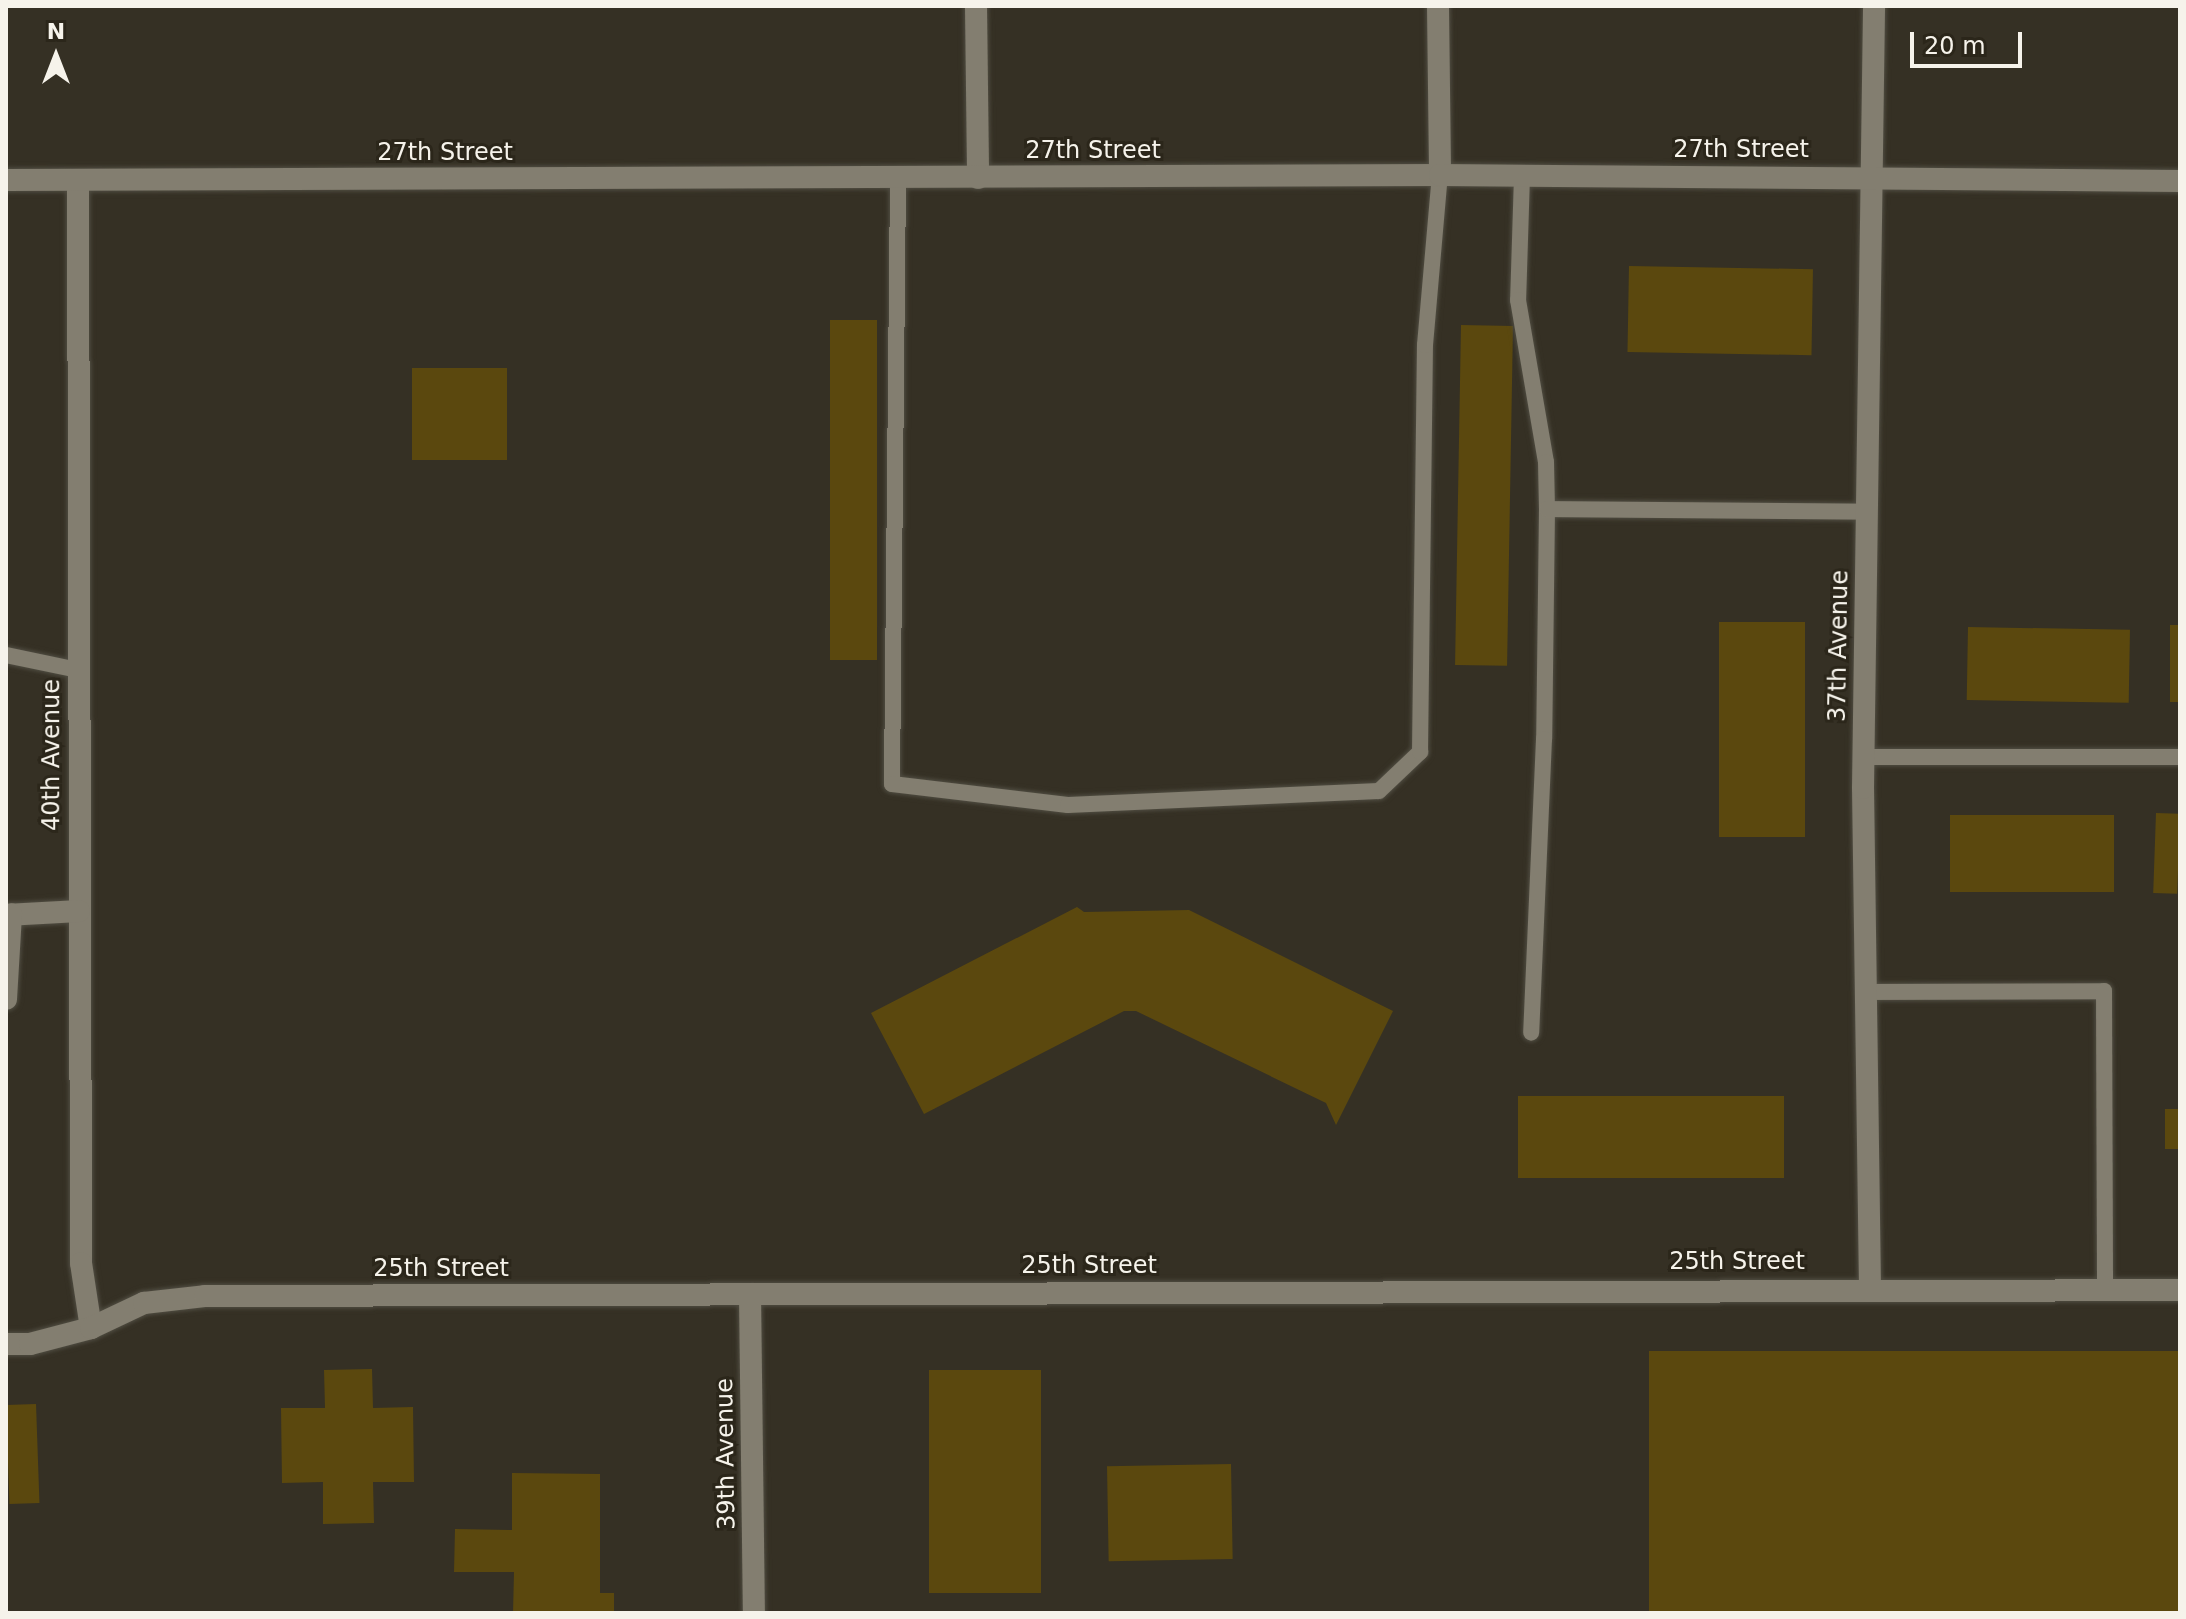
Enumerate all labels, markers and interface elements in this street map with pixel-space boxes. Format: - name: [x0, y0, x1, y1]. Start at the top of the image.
- north arrow: [16, 16, 96, 96]
- scale bar: [1914, 16, 2026, 66]
- text: N: [47, 19, 65, 44]
- text: 20 m: [1924, 32, 1986, 60]
- street label: 27th Street: [1673, 136, 1809, 164]
- street label: 27th Street: [1025, 137, 1161, 165]
- street label: 27th Street: [377, 139, 513, 167]
- street label: 37th Avenue: [1823, 570, 1855, 722]
- street label: 40th Avenue: [38, 679, 66, 831]
- street label: 25th Street: [1669, 1248, 1805, 1276]
- street label: 25th Street: [1021, 1252, 1157, 1280]
- street label: 25th Street: [373, 1255, 509, 1283]
- street label: 39th Avenue: [710, 1378, 742, 1530]

